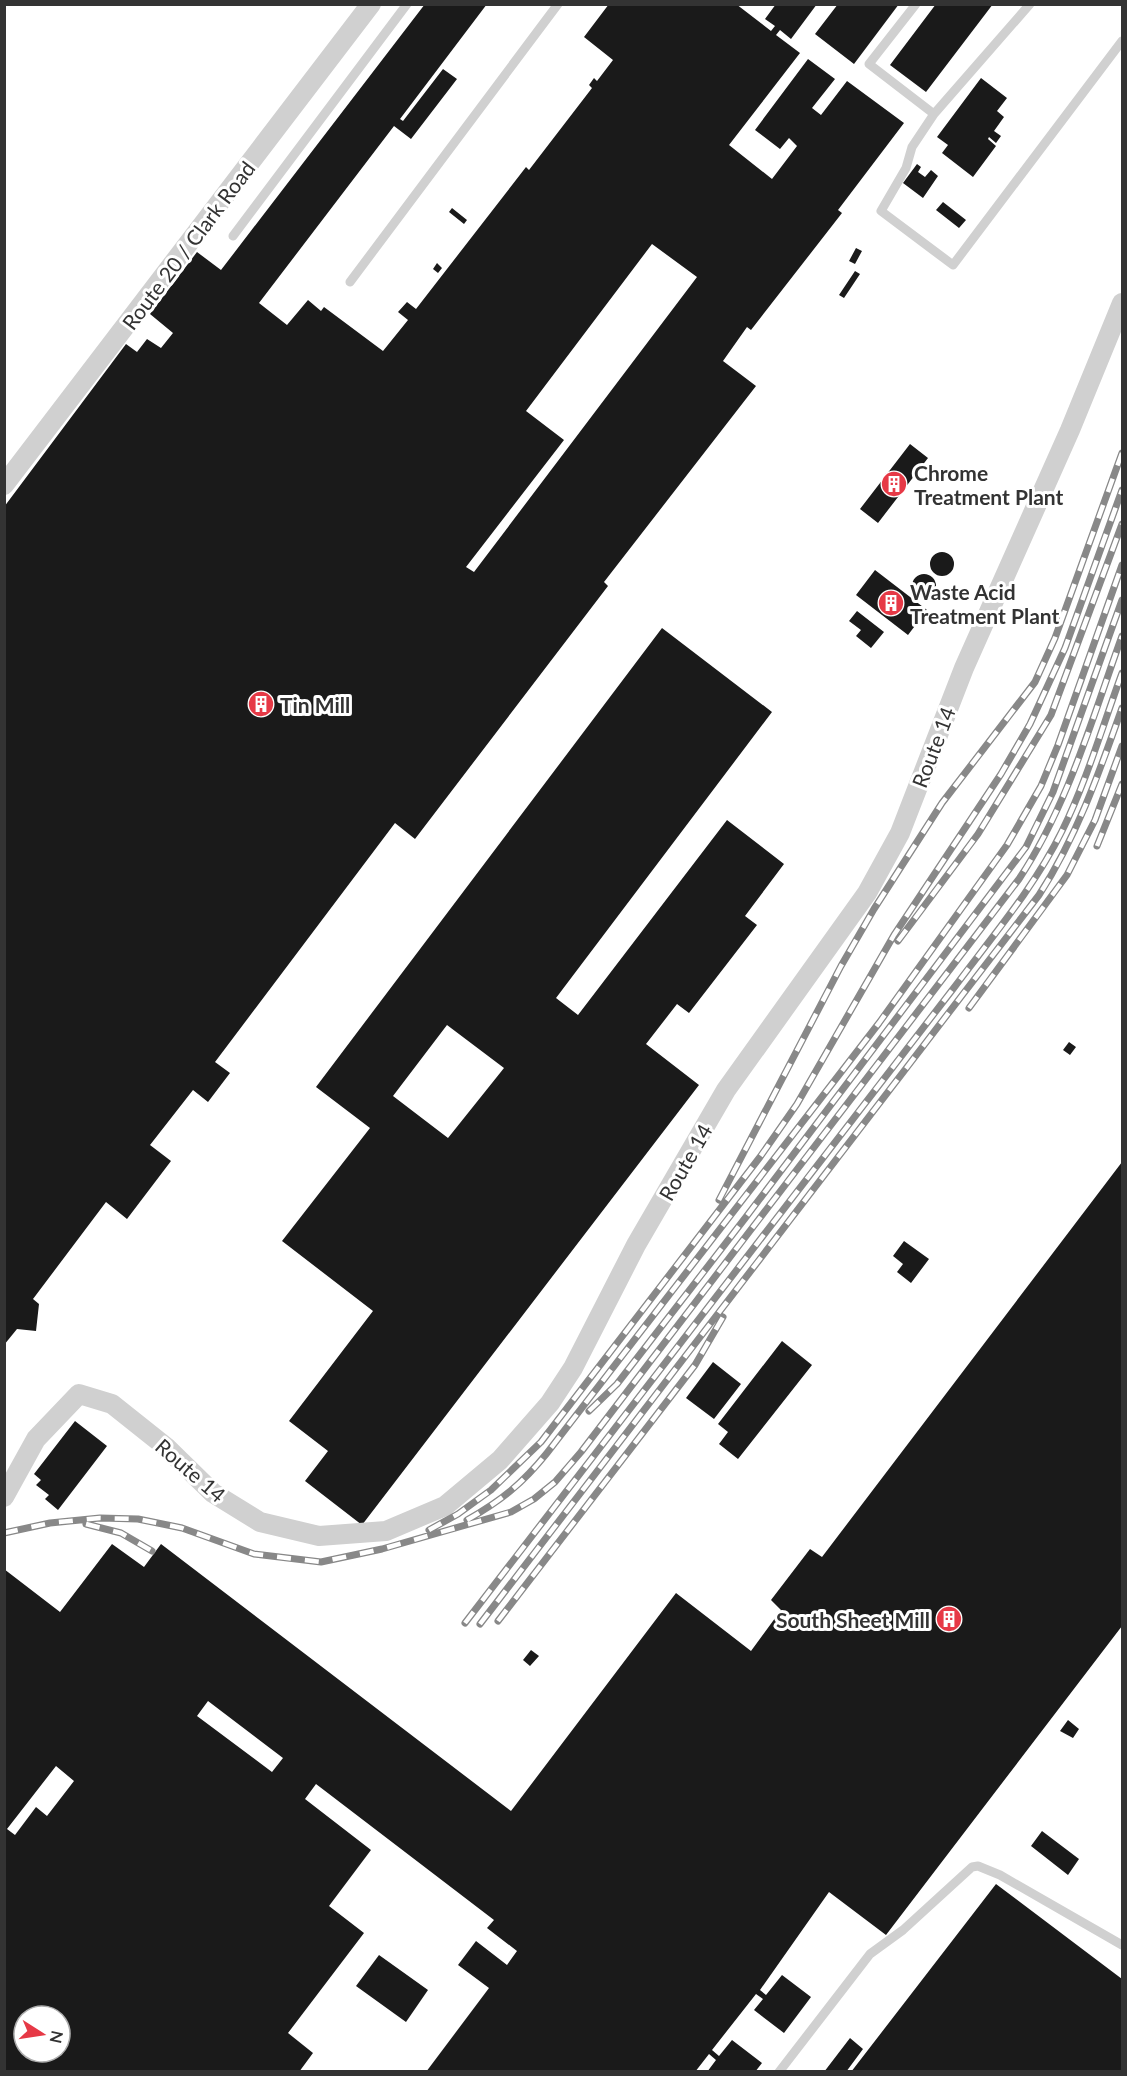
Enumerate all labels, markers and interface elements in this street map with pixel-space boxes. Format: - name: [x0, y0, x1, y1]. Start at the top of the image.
- street label: Route 20 / Clark Road: [117, 156, 259, 334]
- place label: Chrome Treatment Plant: [914, 460, 1063, 509]
- building icon: Chrome Treatment Plant: [879, 469, 909, 499]
- place label: Waste Acid Treatment Plant: [910, 579, 1059, 628]
- building icon: Waste Acid Treatment Plant: [876, 588, 906, 618]
- building icon: Tin Mill: [246, 689, 276, 719]
- place label: Tin Mill: [280, 692, 350, 717]
- street label: Route 14: [906, 703, 960, 791]
- street label: Route 14: [653, 1119, 717, 1205]
- street label: Route 14: [151, 1433, 231, 1507]
- building icon: South Sheet Mill: [934, 1604, 964, 1634]
- place label: South Sheet Mill: [776, 1607, 930, 1632]
- north arrow: [12, 2004, 72, 2064]
- text: N: [47, 2029, 68, 2045]

